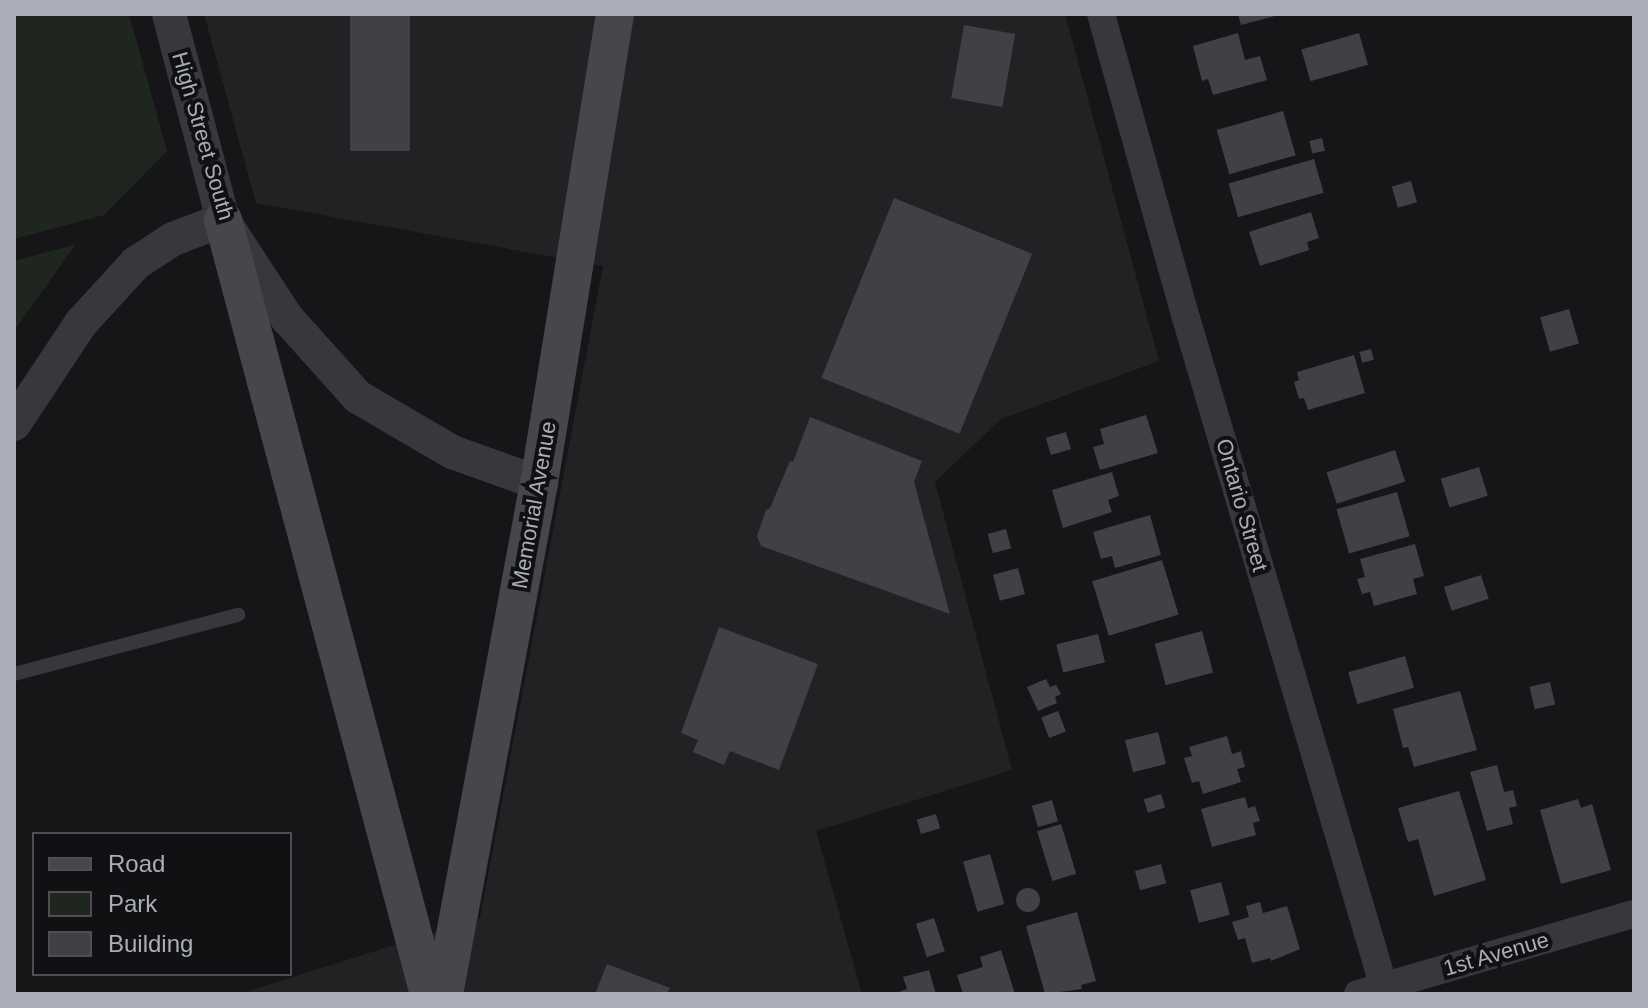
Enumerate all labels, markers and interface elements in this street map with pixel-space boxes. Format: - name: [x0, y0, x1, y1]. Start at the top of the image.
- street label: High Street South: [166, 49, 240, 223]
- street label: Memorial Avenue: [506, 419, 562, 591]
- street label: Ontario Street: [1210, 436, 1274, 574]
- legend: [32, 832, 292, 976]
- text: Road: [108, 850, 165, 877]
- text: Park: [108, 890, 157, 917]
- street label: 1st Avenue: [1440, 926, 1552, 982]
- text: Building: [108, 930, 193, 957]

